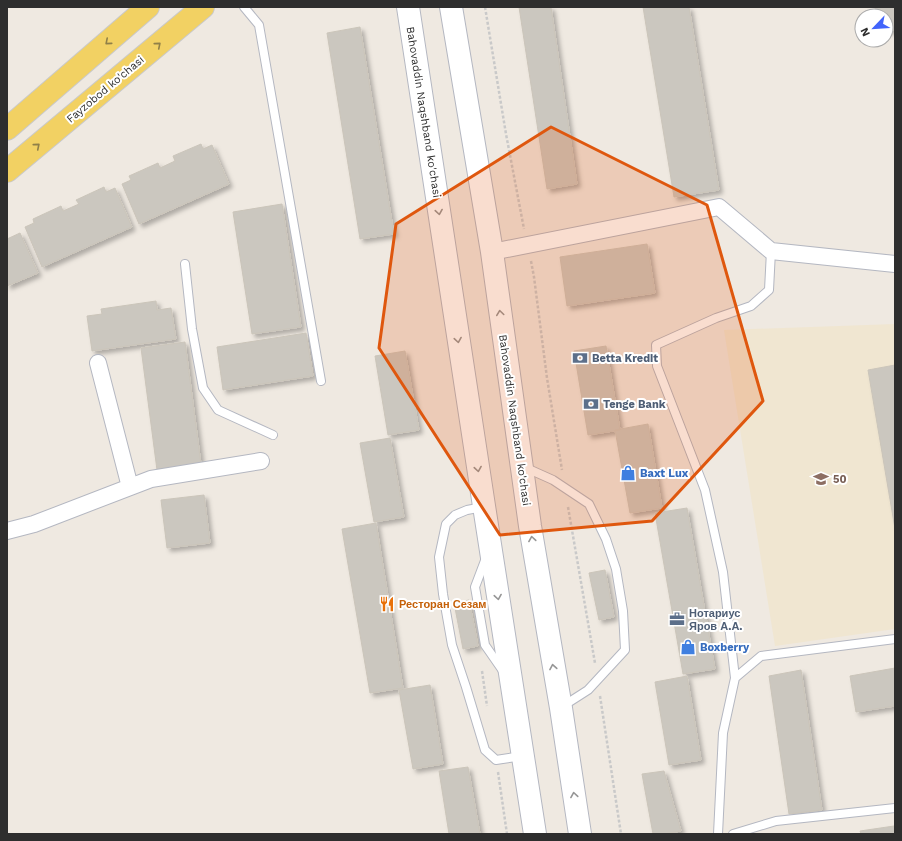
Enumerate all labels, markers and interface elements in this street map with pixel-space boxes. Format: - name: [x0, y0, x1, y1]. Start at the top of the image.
- north arrow: [854, 8, 894, 48]
- street label: Bahovaddin Naqshband ko'chasi: [404, 26, 443, 199]
- text: N: [858, 26, 873, 38]
- one-way arrow: [106, 37, 113, 44]
- one-way arrow: [153, 42, 161, 49]
- street label: Fayzobod ko'chasi: [64, 53, 147, 126]
- one-way arrow: [32, 144, 40, 151]
- one-way arrow: [434, 209, 443, 215]
- one-way arrow: [496, 310, 505, 316]
- street label: Bahovaddin Naqshband ko'chasi: [496, 334, 533, 507]
- one-way arrow: [454, 337, 462, 343]
- bank icon: Betta Kredit: [571, 349, 589, 367]
- place label: Betta Kredit: [592, 352, 658, 365]
- bank icon: Tenge Bank: [582, 395, 600, 413]
- place label: Tenge Bank: [603, 398, 666, 411]
- shop icon: Baxt Lux: [619, 464, 637, 482]
- one-way arrow: [473, 466, 482, 472]
- place label: Baxt Lux: [640, 467, 689, 480]
- school or university icon: 50: [812, 470, 830, 488]
- place label: 50: [833, 473, 847, 486]
- one-way arrow: [528, 536, 537, 542]
- one-way arrow: [493, 594, 502, 600]
- restaurant icon: Ресторан Сезам: [378, 595, 396, 613]
- place label: Ресторан Сезам: [399, 598, 486, 611]
- place label: Нотариус Яров А.А.: [689, 607, 743, 633]
- office icon: Нотариус Яров А.А.: [668, 610, 686, 628]
- shop icon: Boxberry: [679, 638, 697, 656]
- place label: Boxberry: [700, 641, 750, 654]
- one-way arrow: [550, 664, 558, 670]
- one-way arrow: [570, 792, 579, 799]

